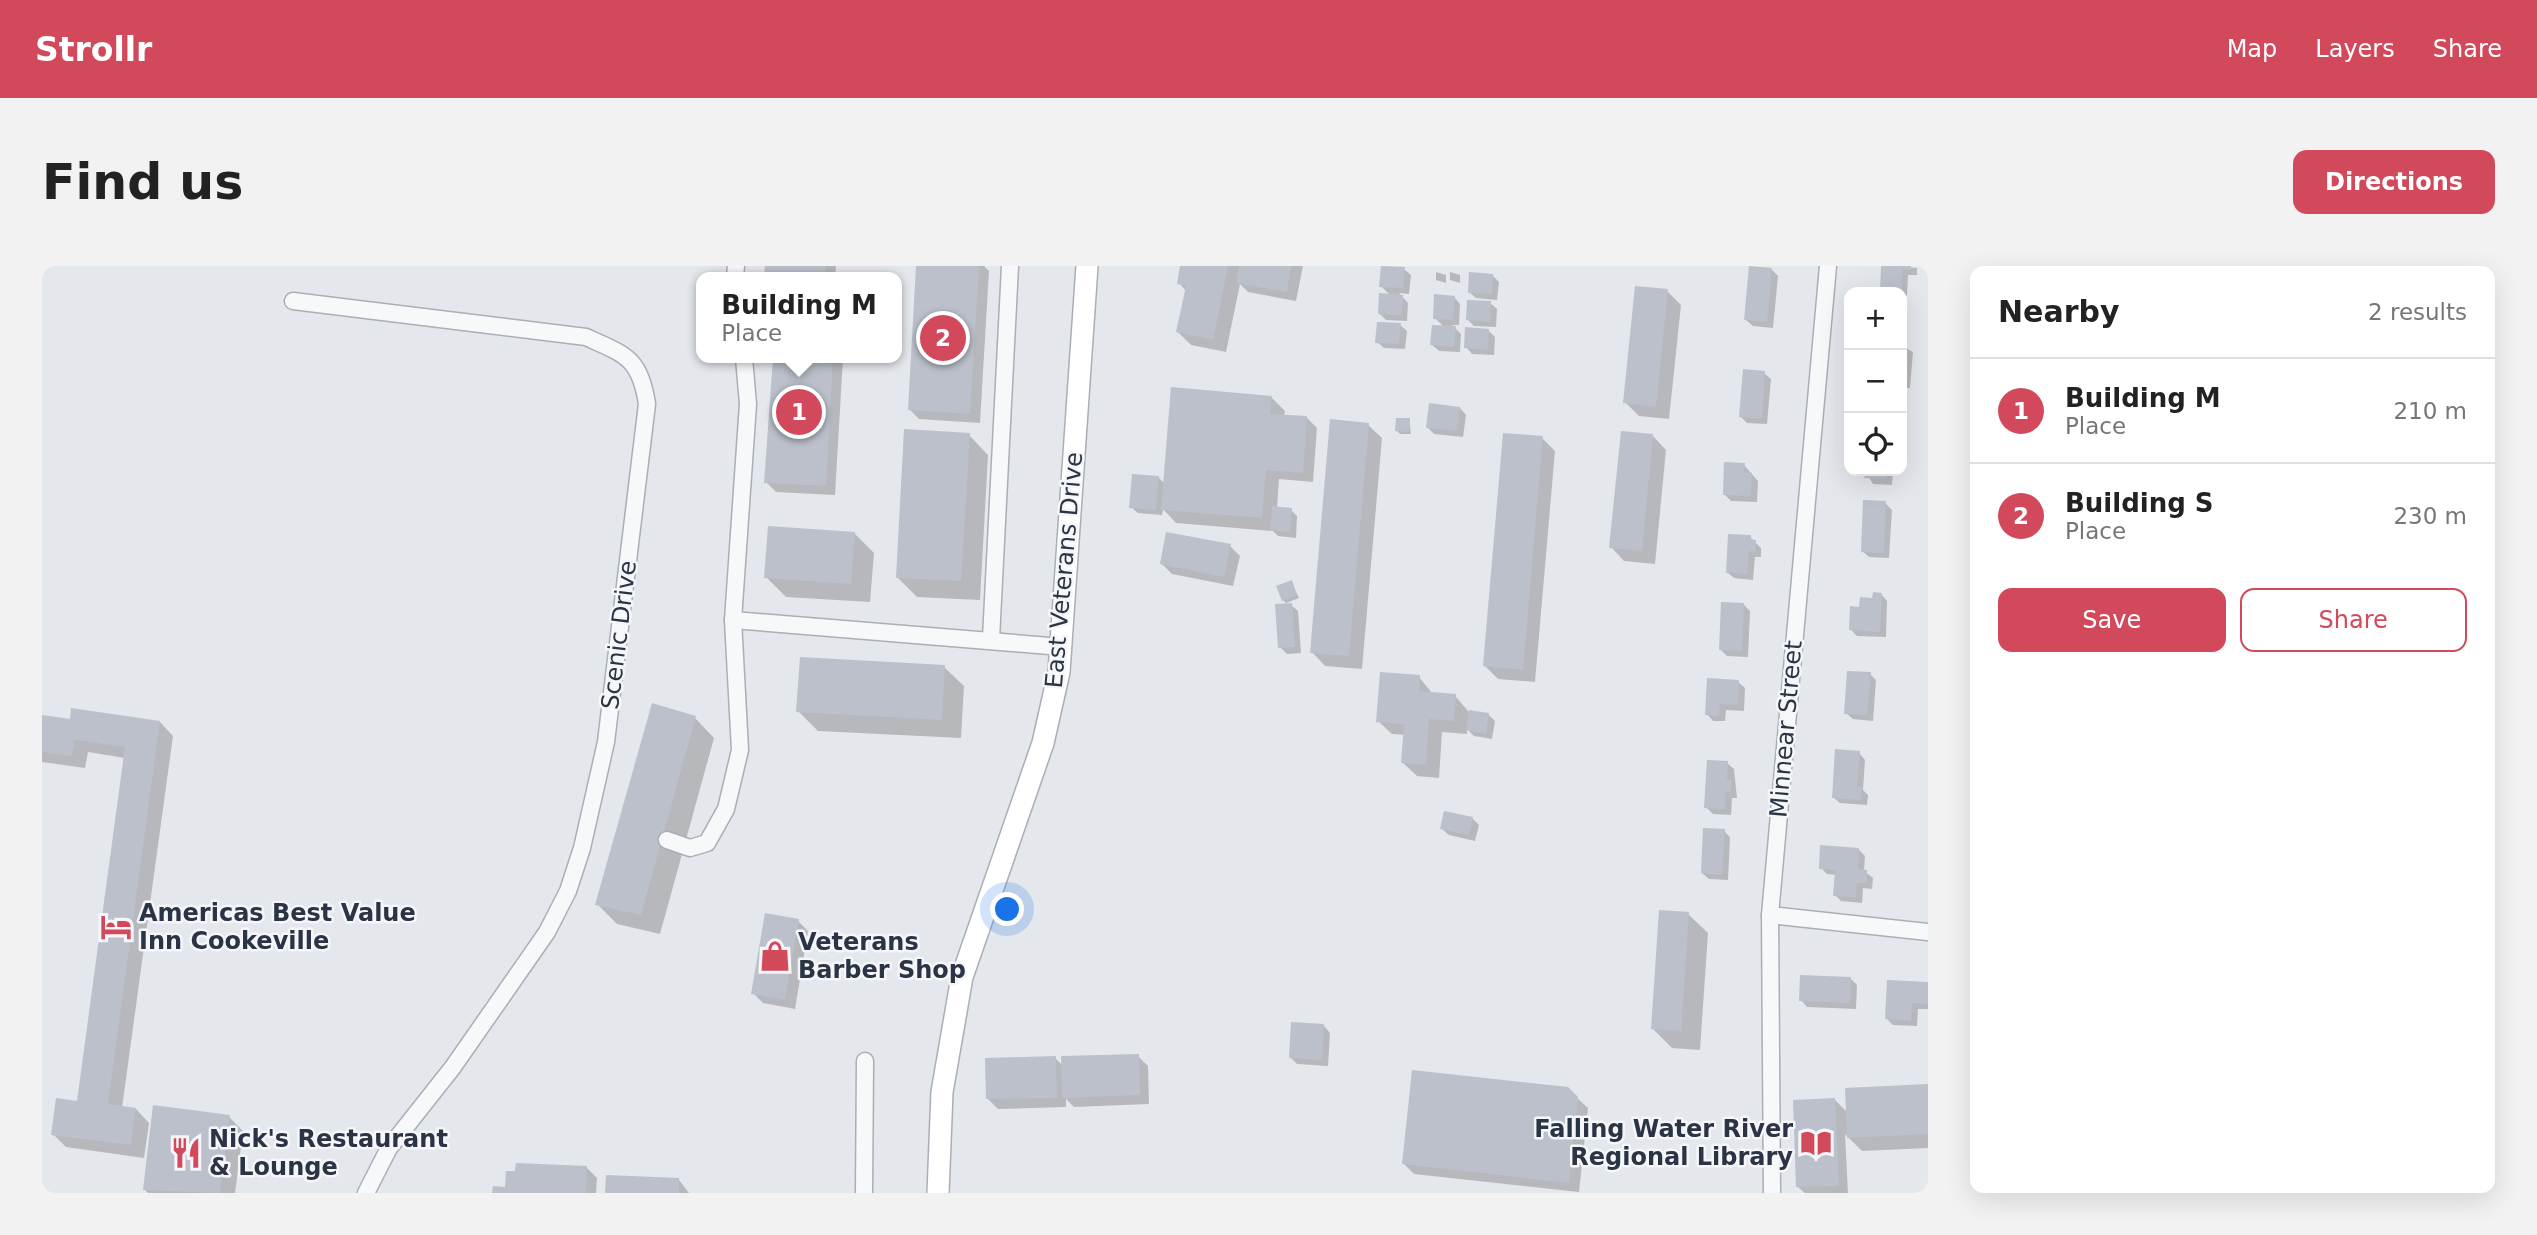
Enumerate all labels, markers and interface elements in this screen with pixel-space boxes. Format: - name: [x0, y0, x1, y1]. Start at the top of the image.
- text: Strollr: [35, 30, 152, 69]
- text: Map: [2227, 35, 2277, 63]
- text: Layers: [2315, 35, 2395, 63]
- text: Share: [2433, 35, 2502, 63]
- button: Directions: [2293, 150, 2495, 214]
- text: Find us: [42, 154, 243, 211]
- popup: [696, 272, 902, 363]
- map controls: [1844, 287, 1907, 476]
- button: +: [1844, 287, 1907, 350]
- text: Building M: [721, 290, 877, 320]
- text: Nearby: [1998, 294, 2120, 329]
- text: 2 results: [2368, 299, 2467, 325]
- pin: 2: [920, 312, 966, 364]
- text: Place: [721, 320, 782, 346]
- button: −: [1844, 350, 1907, 413]
- text: Building M: [2065, 383, 2221, 413]
- pin: 1: [776, 386, 822, 438]
- text: 1: [2013, 398, 2029, 424]
- text: 210 m: [2393, 398, 2467, 424]
- button: locate: [1844, 413, 1907, 476]
- text: Place: [2065, 413, 2126, 439]
- street label: East Veterans Drive: [1040, 451, 1088, 689]
- text: Building S: [2065, 488, 2214, 518]
- text: 2: [2013, 503, 2029, 529]
- text: 230 m: [2393, 503, 2467, 529]
- text: Place: [2065, 518, 2126, 544]
- street label: Scenic Drive: [596, 559, 642, 711]
- button: Save: [1998, 588, 2226, 652]
- button: Share: [2240, 588, 2467, 652]
- street label: Minnear Street: [1764, 639, 1808, 819]
- your location: [990, 892, 1024, 926]
- place label: Americas Best Value Inn Cookeville: [139, 899, 416, 955]
- hotel icon: Americas Best Value Inn Cookeville: [99, 910, 133, 944]
- place label: Veterans Barber Shop: [798, 928, 966, 984]
- shop icon: Veterans Barber Shop: [758, 939, 792, 973]
- place label: Falling Water River Regional Library: [1534, 1115, 1793, 1171]
- place label: Nick's Restaurant & Lounge: [209, 1125, 448, 1181]
- library icon: Falling Water River Regional Library: [1799, 1126, 1833, 1160]
- restaurant icon: Nick's Restaurant & Lounge: [169, 1136, 203, 1170]

